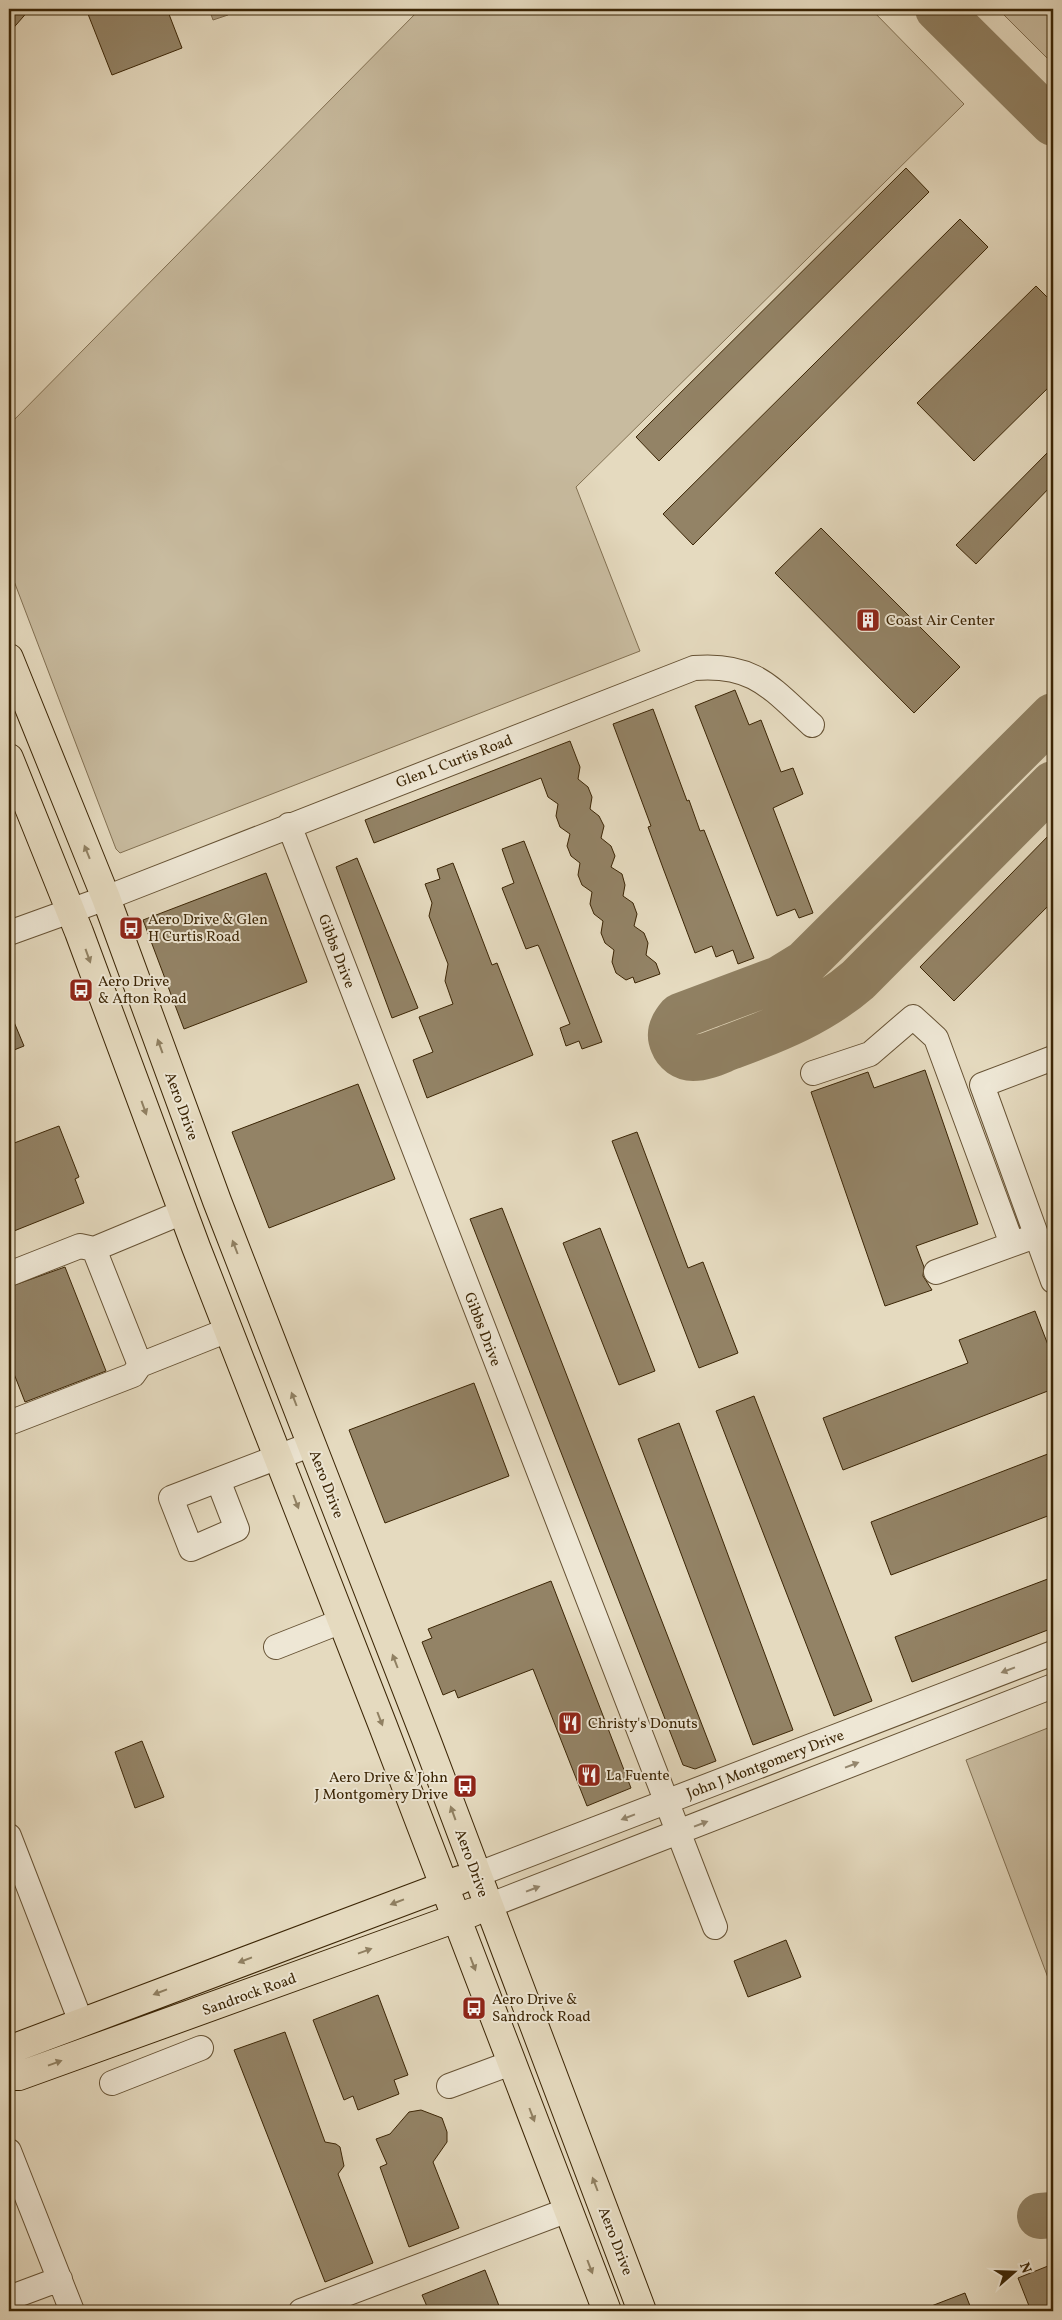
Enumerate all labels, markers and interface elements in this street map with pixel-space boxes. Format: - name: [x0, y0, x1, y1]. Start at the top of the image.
- building icon: Coast Air Center: [855, 607, 881, 633]
- place label: Coast Air Center: [886, 611, 995, 632]
- street label: Glen L Curtis Road: [393, 730, 516, 794]
- one-way arrow: [83, 845, 91, 860]
- place label: Aero Drive & Glen H Curtis Road: [148, 910, 268, 948]
- street label: Gibbs Drive: [312, 911, 359, 992]
- bus stop icon: Aero Drive & Glen H Curtis Road: [118, 915, 144, 941]
- one-way arrow: [84, 949, 92, 964]
- place label: Aero Drive & Afton Road: [98, 972, 187, 1010]
- bus stop icon: Aero Drive & Afton Road: [68, 977, 94, 1003]
- one-way arrow: [156, 1038, 164, 1053]
- street label: Aero Drive: [159, 1069, 203, 1144]
- one-way arrow: [140, 1101, 148, 1116]
- one-way arrow: [231, 1240, 238, 1255]
- street label: Gibbs Drive: [458, 1289, 505, 1370]
- one-way arrow: [290, 1391, 298, 1406]
- street label: Aero Drive: [303, 1448, 348, 1522]
- one-way arrow: [293, 1495, 300, 1510]
- one-way arrow: [391, 1653, 399, 1668]
- one-way arrow: [1001, 1667, 1015, 1675]
- restaurant icon: Christy's Donuts: [557, 1710, 583, 1736]
- one-way arrow: [377, 1712, 385, 1726]
- place label: Christy's Donuts: [588, 1714, 698, 1735]
- street label: John J Montgomery Drive: [684, 1726, 847, 1805]
- one-way arrow: [845, 1760, 860, 1768]
- restaurant icon: La Fuente: [576, 1762, 602, 1788]
- place label: La Fuente: [606, 1766, 670, 1787]
- place label: Aero Drive & John J Montgomery Drive: [315, 1768, 448, 1806]
- bus stop icon: Aero Drive & John J Montgomery Drive: [452, 1773, 478, 1799]
- one-way arrow: [449, 1805, 456, 1820]
- one-way arrow: [620, 1814, 635, 1821]
- one-way arrow: [694, 1820, 709, 1828]
- street label: Aero Drive: [449, 1826, 493, 1901]
- one-way arrow: [526, 1885, 541, 1892]
- one-way arrow: [390, 1899, 405, 1907]
- one-way arrow: [358, 1947, 373, 1955]
- one-way arrow: [237, 1956, 252, 1964]
- one-way arrow: [470, 1956, 477, 1971]
- street label: Sandrock Road: [199, 1969, 300, 2022]
- one-way arrow: [152, 1988, 167, 1996]
- place label: Aero Drive & Sandrock Road: [492, 1990, 591, 2028]
- bus stop icon: Aero Drive & Sandrock Road: [461, 1995, 487, 2021]
- one-way arrow: [48, 2059, 63, 2067]
- one-way arrow: [528, 2108, 536, 2122]
- one-way arrow: [591, 2176, 598, 2191]
- street label: Aero Drive: [592, 2205, 637, 2279]
- north arrow: [990, 2248, 1040, 2298]
- one-way arrow: [586, 2260, 594, 2275]
- text: N: [1014, 2260, 1035, 2276]

